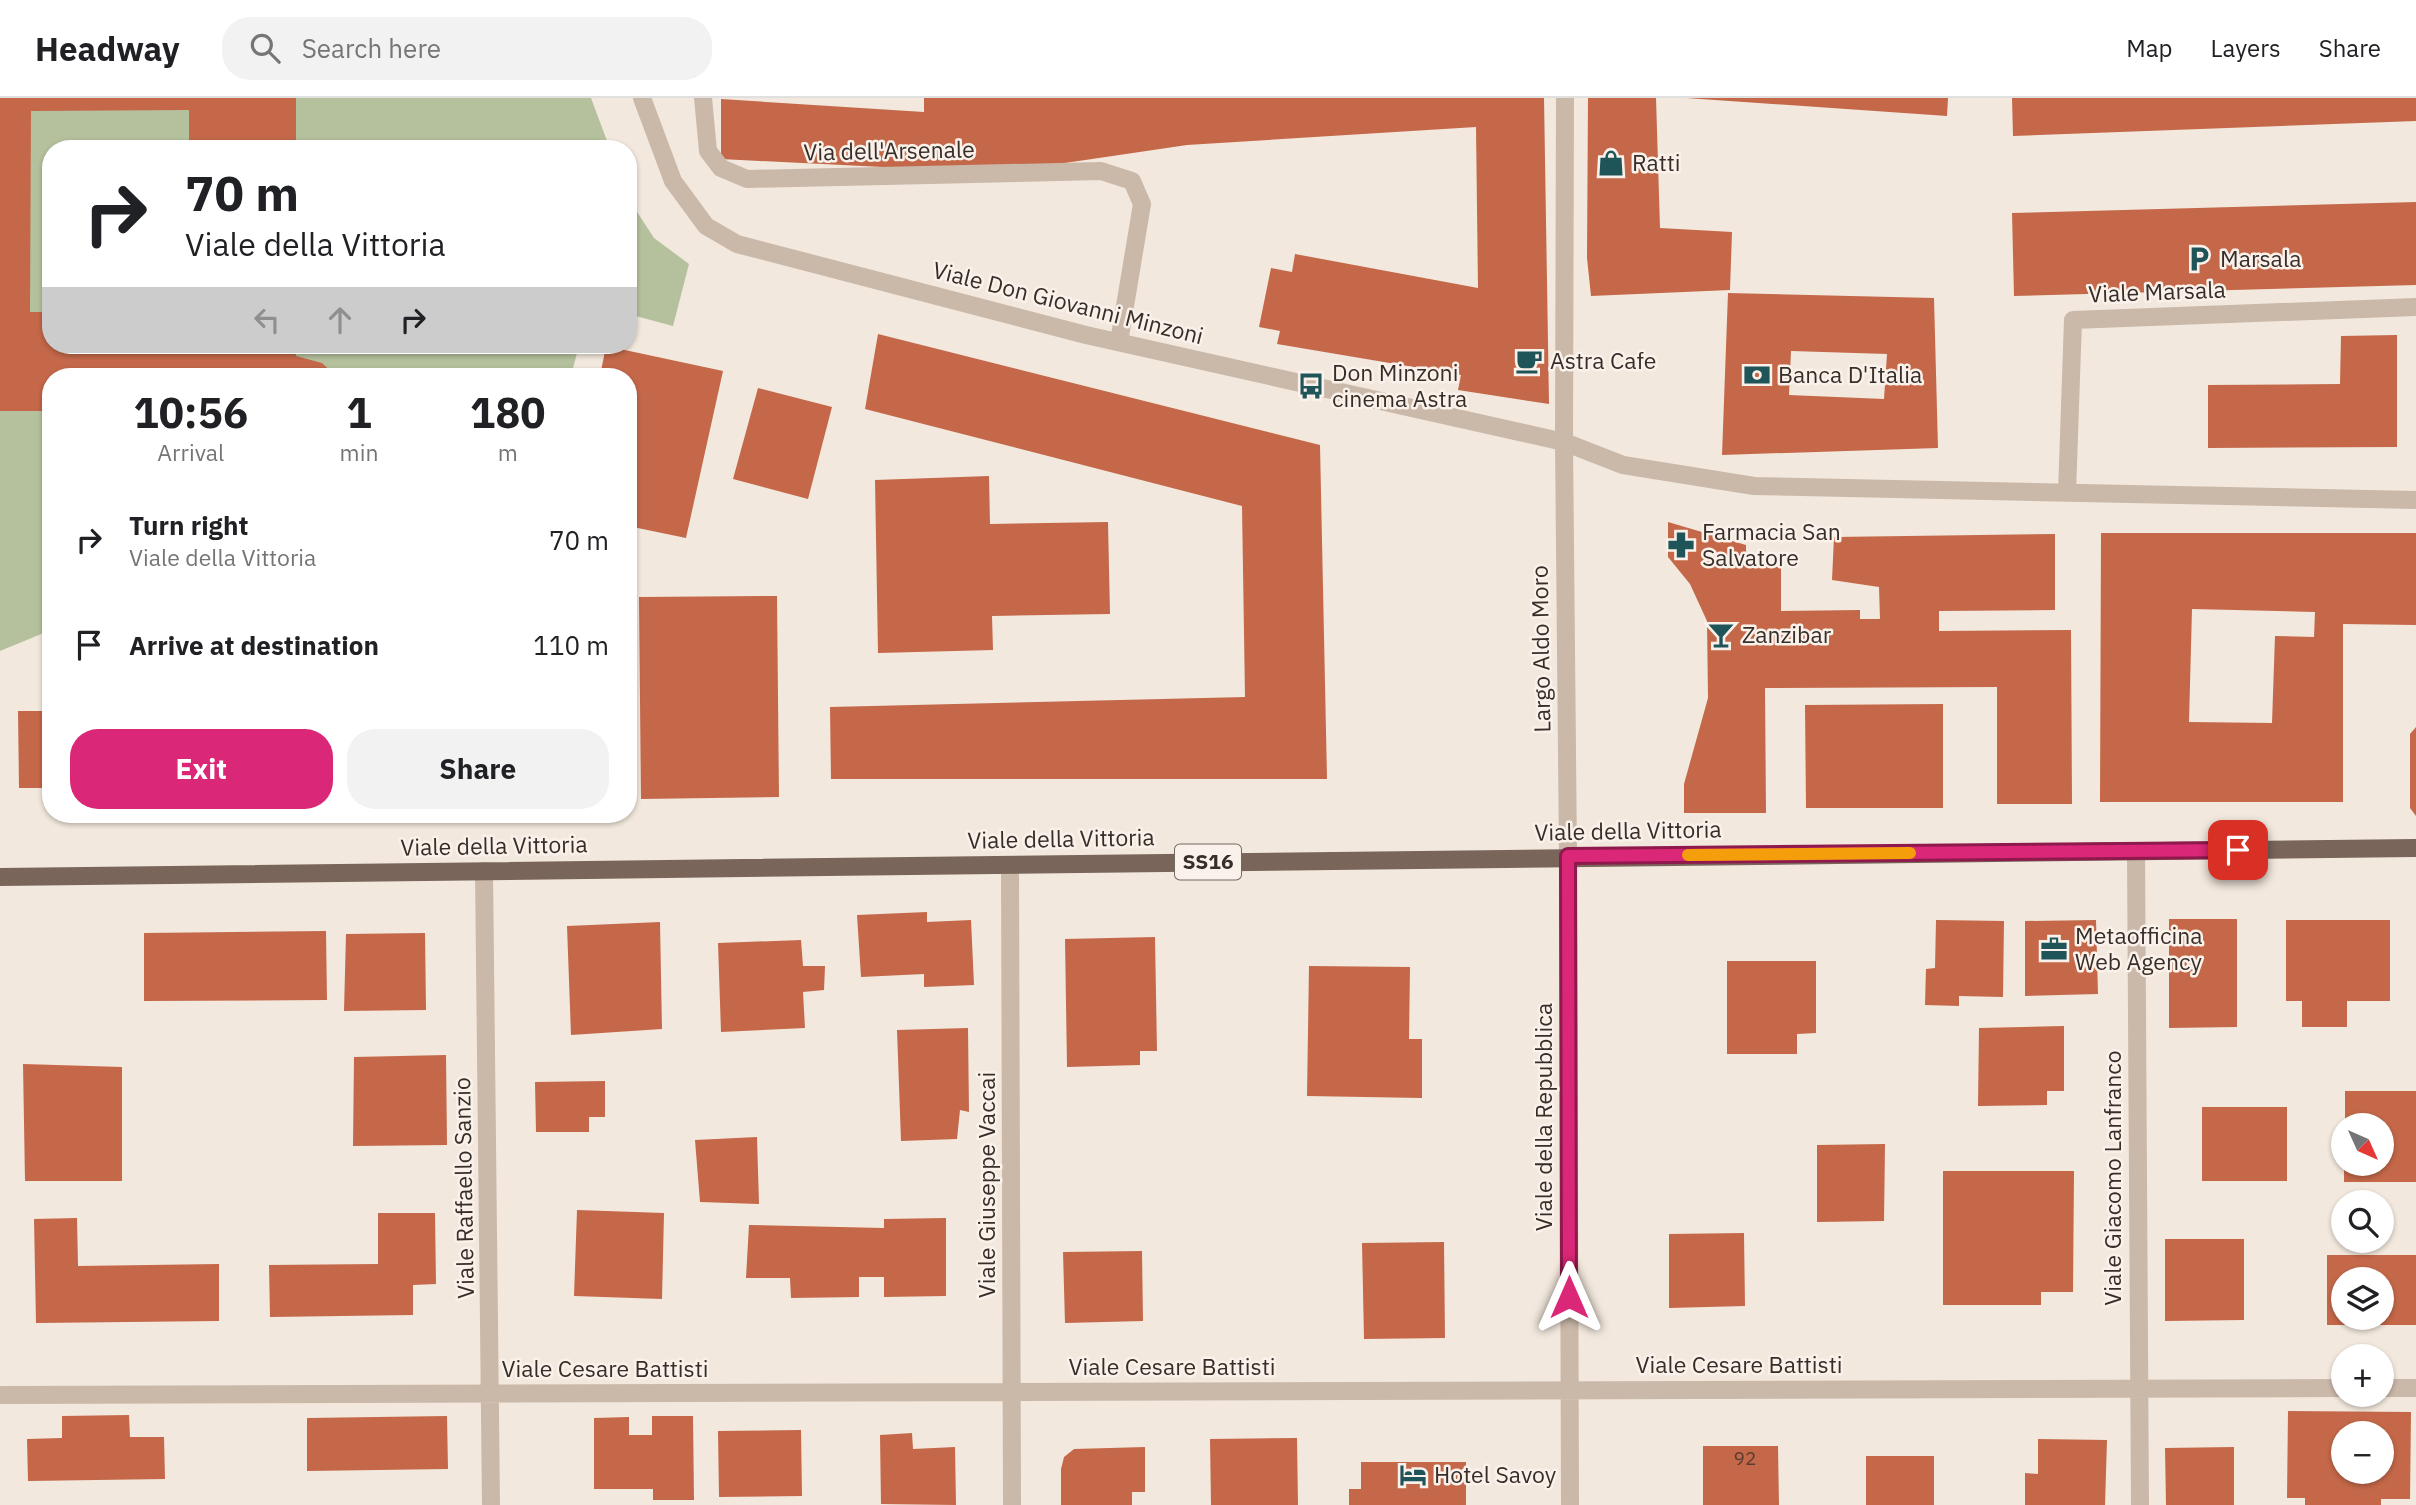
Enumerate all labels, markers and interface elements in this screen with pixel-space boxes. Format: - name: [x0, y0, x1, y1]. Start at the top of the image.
- search box: [222, 17, 712, 80]
- text: Headway: [35, 27, 180, 70]
- icon: search: [246, 29, 284, 67]
- text: Search here: [302, 31, 441, 65]
- text: Map: [2126, 32, 2173, 64]
- text: Layers: [2211, 32, 2281, 64]
- text: Share: [2319, 32, 2381, 64]
- street label: Via dell'Arsenale: [803, 134, 975, 166]
- place label: Ratti: [1632, 147, 1680, 177]
- shop icon: Ratti: [1596, 148, 1626, 178]
- text: 70 m: [185, 161, 299, 224]
- icon: right: [70, 168, 161, 259]
- text: Viale della Vittoria: [185, 223, 446, 265]
- place label: Marsala: [2220, 243, 2301, 273]
- parking icon: Marsala: [2184, 244, 2214, 274]
- street label: Viale Don Giovanni Minzoni: [930, 254, 1207, 350]
- street label: Viale Marsala: [2088, 274, 2226, 308]
- icon: left: [248, 301, 286, 339]
- icon: ahead: [321, 301, 359, 339]
- icon: right: [394, 301, 432, 339]
- place label: Astra Cafe: [1550, 345, 1656, 375]
- cafe icon: Astra Cafe: [1514, 346, 1544, 376]
- place label: Don Minzoni cinema Astra: [1332, 357, 1467, 413]
- place label: Banca D'Italia: [1778, 359, 1922, 389]
- bank icon: Banca D'Italia: [1742, 360, 1772, 390]
- bus stop icon: Don Minzoni cinema Astra: [1296, 371, 1326, 401]
- text: 10:56: [133, 385, 248, 440]
- text: 1: [346, 385, 372, 440]
- text: 180: [470, 385, 546, 440]
- text: Arrival: [157, 437, 224, 467]
- text: min: [340, 437, 378, 467]
- text: m: [498, 437, 518, 467]
- text: Turn right: [129, 508, 248, 542]
- place label: Farmacia San Salvatore: [1702, 516, 1841, 572]
- icon: right: [70, 521, 108, 559]
- text: 70 m: [549, 523, 609, 557]
- pharmacy icon: Farmacia San Salvatore: [1666, 530, 1696, 560]
- text: Viale della Vittoria: [129, 542, 316, 572]
- street label: Largo Aldo Moro: [1524, 565, 1556, 733]
- place label: Zanzibar: [1742, 619, 1832, 649]
- bar icon: Zanzibar: [1706, 620, 1736, 650]
- icon: arrive: [70, 626, 108, 664]
- text: Arrive at destination: [129, 628, 379, 662]
- text: 110 m: [533, 628, 609, 662]
- button: Exit: [70, 729, 333, 809]
- button: Share: [347, 729, 609, 809]
- street label: Viale della Vittoria: [1534, 813, 1722, 847]
- pin: [2208, 820, 2268, 880]
- street label: Viale della Vittoria: [967, 821, 1155, 855]
- street label: Viale della Vittoria: [400, 828, 588, 862]
- icon: arrive: [2219, 831, 2257, 869]
- road number: SS16: [1175, 844, 1241, 880]
- place label: Metaofficina Web Agency: [2075, 920, 2203, 976]
- office icon: Metaofficina Web Agency: [2039, 934, 2069, 964]
- street label: Viale della Repubblica: [1528, 1003, 1558, 1231]
- street label: Viale Giacomo Lanfranco: [2097, 1050, 2127, 1306]
- street label: Viale Giuseppe Vaccai: [971, 1072, 1001, 1298]
- street label: Viale Raffaello Sanzio: [446, 1077, 480, 1299]
- north arrow: [2331, 1113, 2394, 1176]
- map controls: [2331, 1113, 2394, 1484]
- button: search: [2331, 1190, 2394, 1253]
- position arrow: [1532, 1260, 1606, 1334]
- button: layers: [2331, 1267, 2394, 1330]
- button: +: [2331, 1344, 2394, 1407]
- street label: Viale Cesare Battisti: [1636, 1349, 1842, 1379]
- street label: Viale Cesare Battisti: [1069, 1351, 1275, 1381]
- street label: Viale Cesare Battisti: [502, 1353, 708, 1383]
- button: −: [2331, 1421, 2394, 1484]
- house number: 92: [1734, 1446, 1756, 1470]
- place label: Hotel Savoy: [1434, 1459, 1557, 1489]
- hotel icon: Hotel Savoy: [1398, 1460, 1428, 1490]

